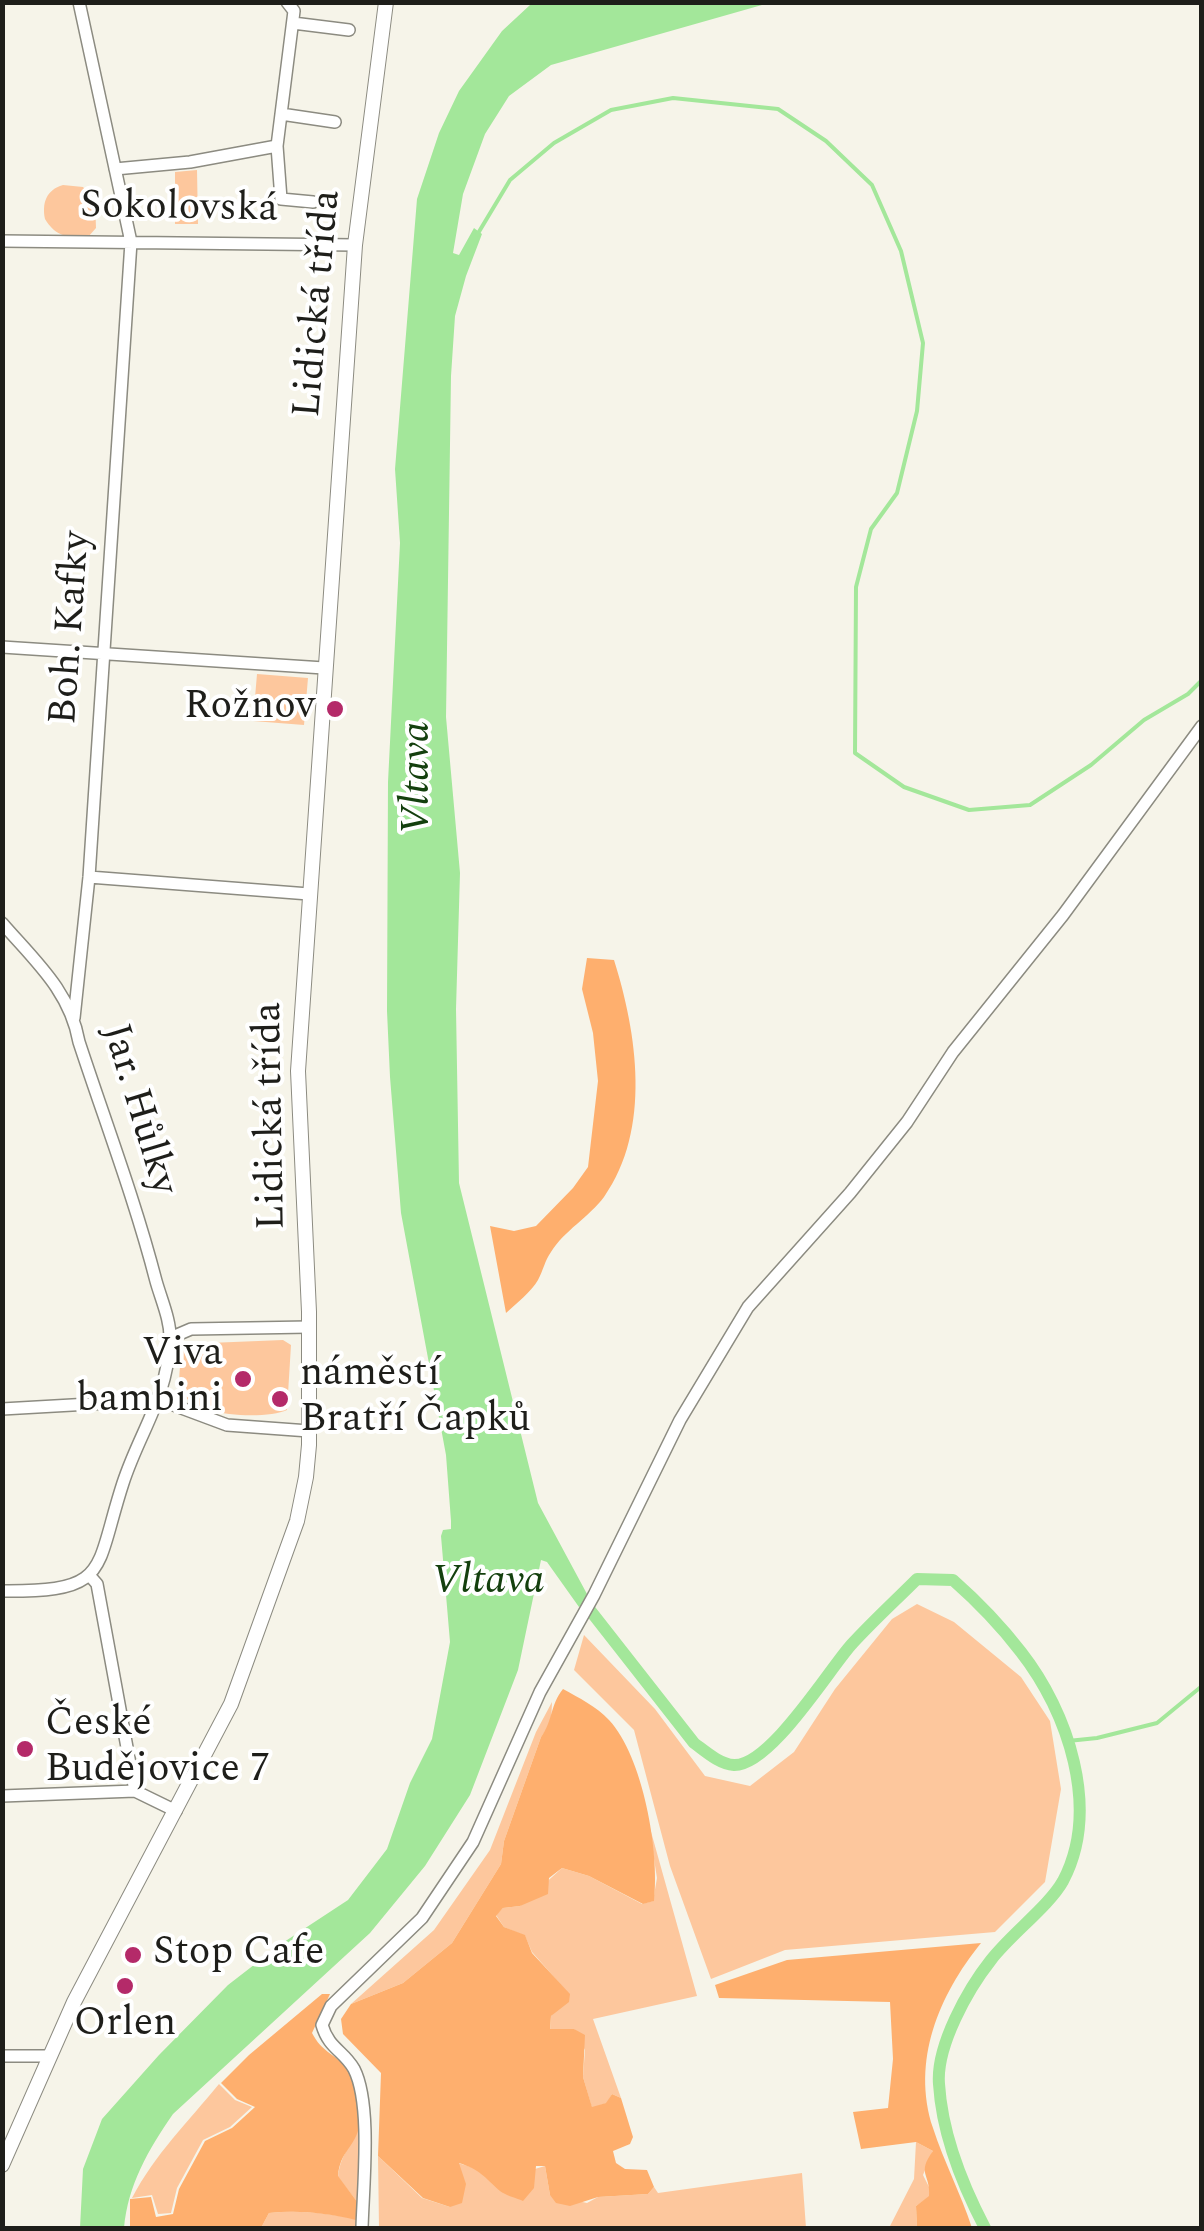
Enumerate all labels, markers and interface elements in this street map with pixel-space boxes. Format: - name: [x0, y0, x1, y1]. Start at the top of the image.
- street label: Sokolovská: [80, 184, 278, 236]
- street label: Lidická třída: [286, 188, 354, 420]
- street label: Boh. Kafky: [42, 530, 104, 726]
- place label: Rožnov: [184, 685, 315, 733]
- marker: Rožnov: [324, 698, 346, 720]
- water label: Vltava: [395, 721, 445, 835]
- street label: Lidická třída: [247, 1002, 299, 1230]
- street label: Jar. Hůlky: [88, 1019, 186, 1201]
- place label: Viva bambini: [76, 1332, 223, 1426]
- place label: náměstí Bratří Čapků: [300, 1352, 531, 1446]
- marker: Viva bambini: [232, 1368, 254, 1390]
- marker: náměstí Bratří Čapků: [269, 1388, 291, 1410]
- water label: Vltava: [431, 1559, 545, 1609]
- place label: České Budějovice 7: [45, 1702, 270, 1796]
- marker: České Budějovice 7: [14, 1738, 36, 1760]
- place label: Stop Cafe: [153, 1931, 324, 1979]
- marker: Stop Cafe: [122, 1944, 144, 1966]
- marker: Orlen: [114, 1975, 136, 1997]
- place label: Orlen: [74, 2002, 176, 2050]

